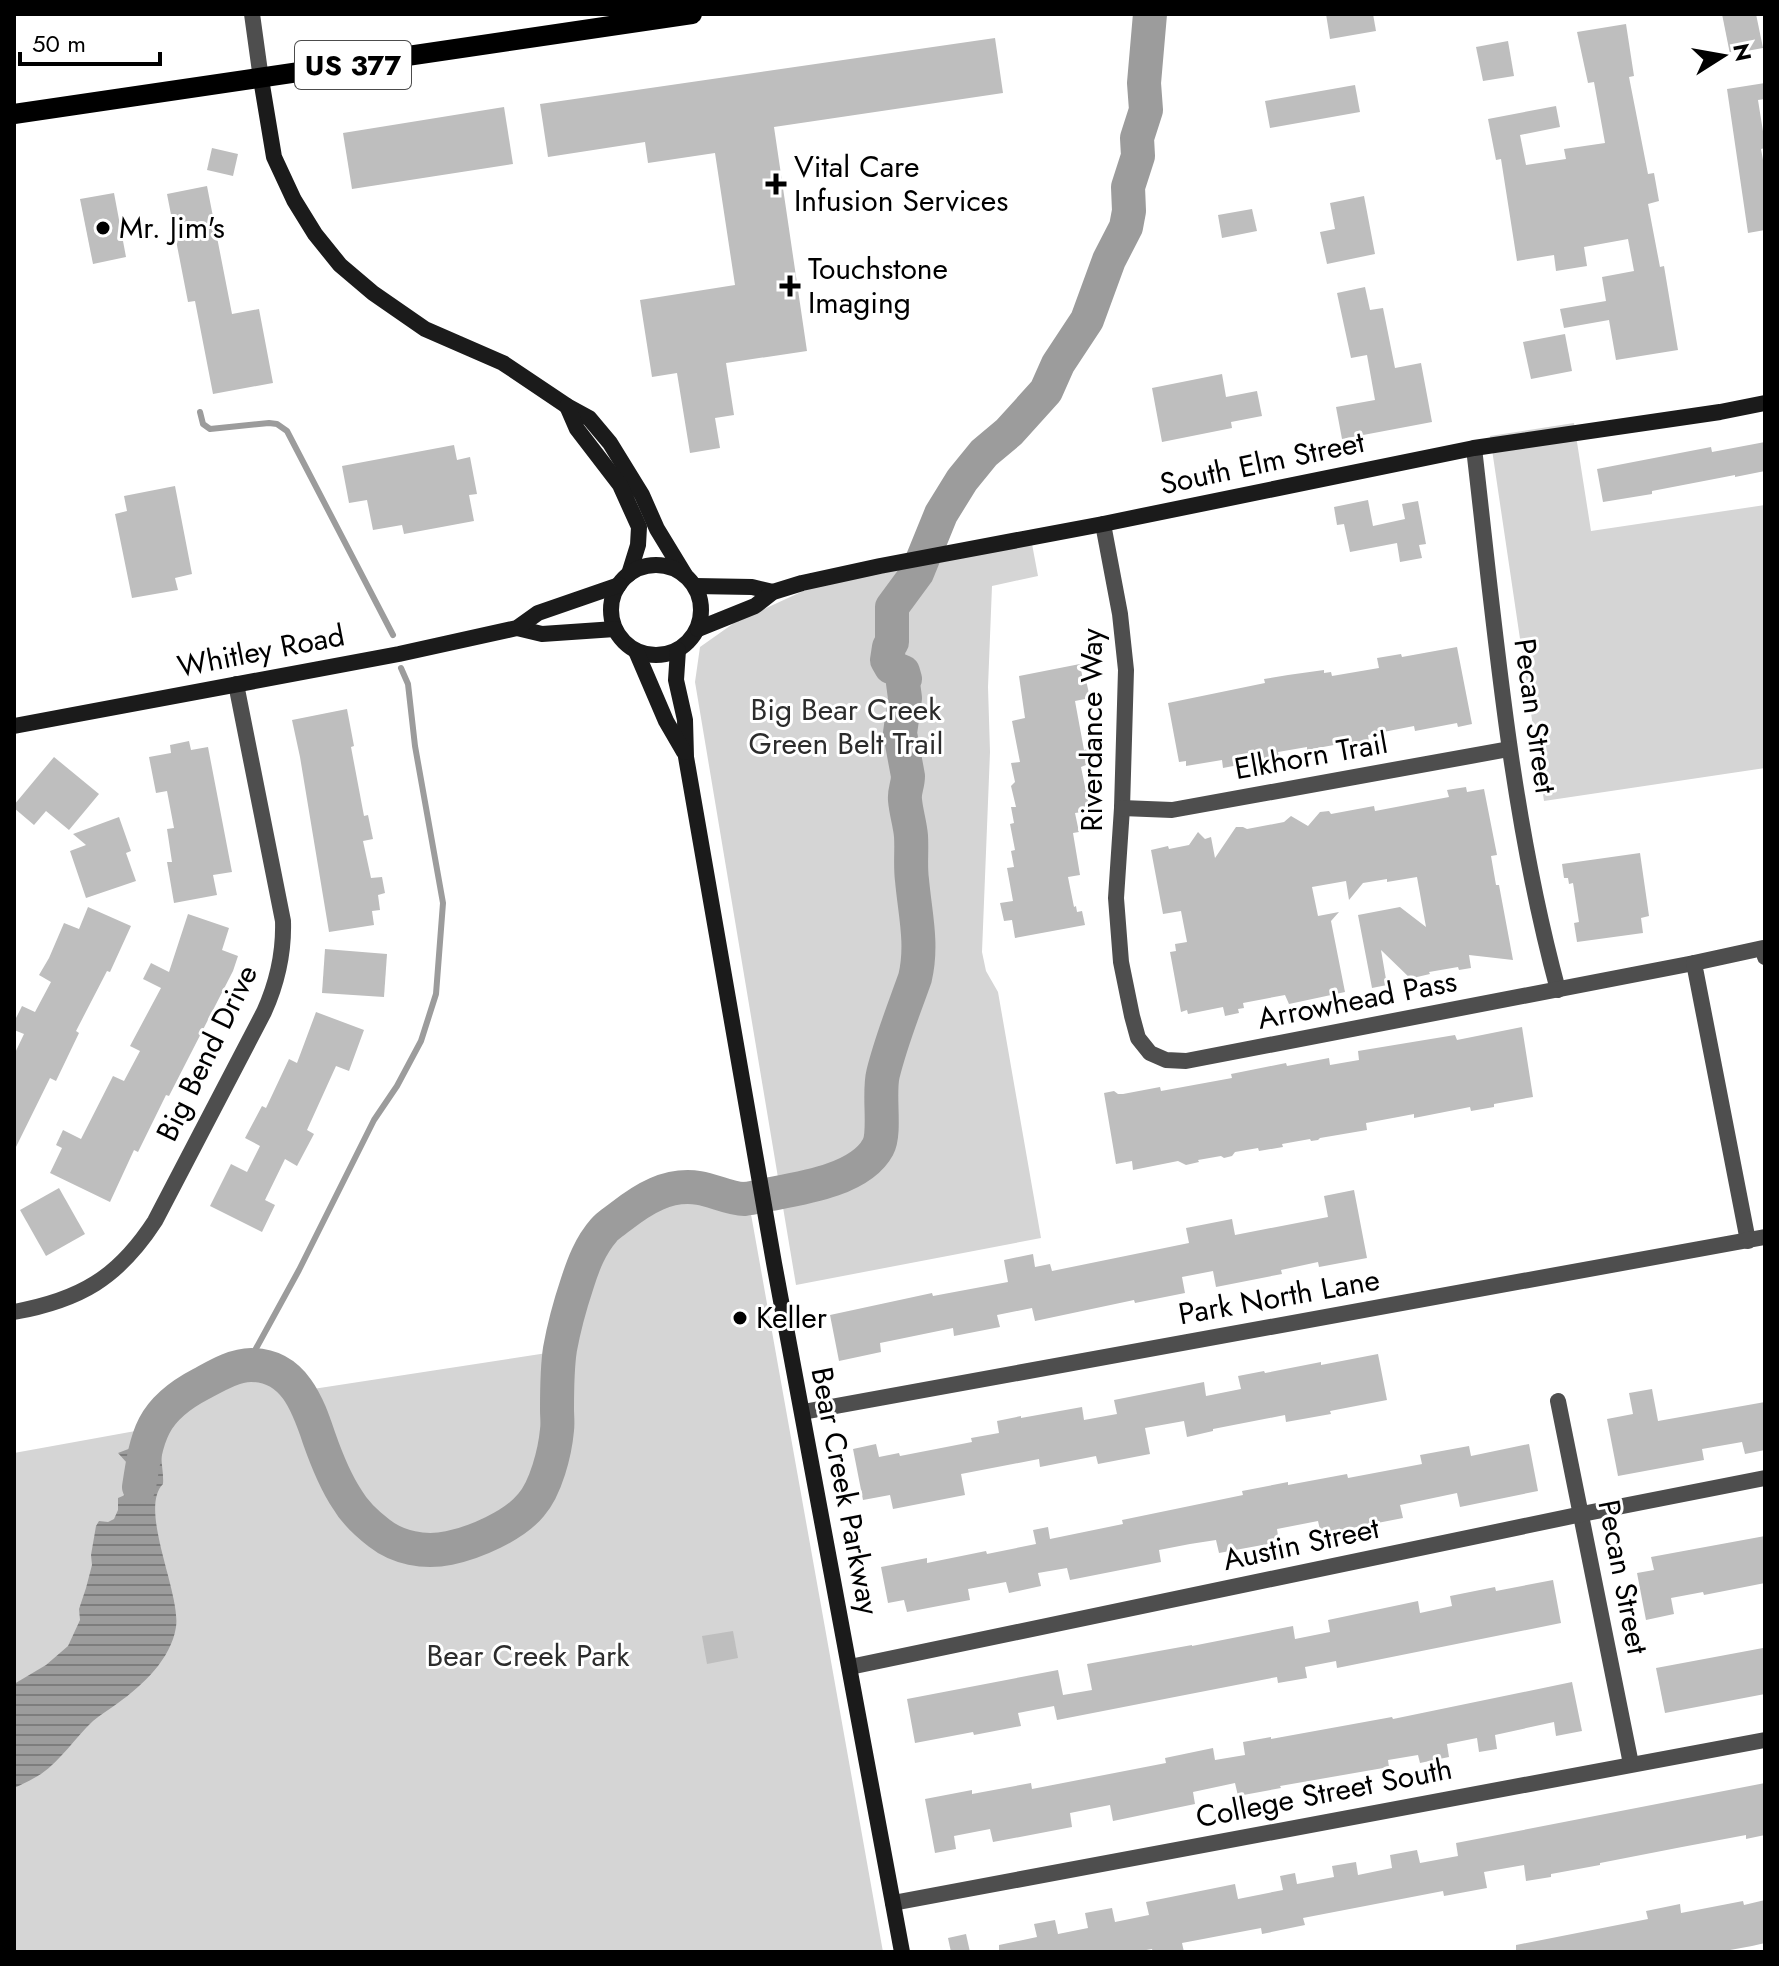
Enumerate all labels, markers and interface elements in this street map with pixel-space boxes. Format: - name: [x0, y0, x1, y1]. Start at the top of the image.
- scale bar: [20, 16, 160, 66]
- north arrow: [1683, 16, 1763, 96]
- text: 50 m: [32, 26, 86, 61]
- road number: US 377: [295, 41, 411, 89]
- text: N: [1725, 41, 1760, 64]
- place label: Vital Care Infusion Services: [794, 145, 1008, 222]
- marker: Vital Care Infusion Services: [765, 173, 787, 195]
- place label: Mr. Jim's: [119, 206, 225, 249]
- marker: Mr. Jim's: [94, 219, 112, 237]
- place label: Touchstone Imaging: [808, 247, 948, 324]
- marker: Touchstone Imaging: [779, 275, 801, 297]
- street label: South Elm Street: [1156, 420, 1369, 505]
- street label: Whitley Road: [174, 613, 348, 688]
- street label: Riverdance Way: [1070, 628, 1113, 832]
- street label: Pecan Street: [1503, 636, 1568, 797]
- park label: Big Bear Creek Green Belt Trail: [749, 688, 944, 765]
- street label: Elkhorn Trail: [1231, 721, 1391, 790]
- street label: Big Bend Drive: [145, 957, 268, 1148]
- street label: Arrowhead Pass: [1254, 959, 1460, 1040]
- street label: Park North Lane: [1175, 1258, 1383, 1335]
- place label: Keller: [756, 1296, 828, 1339]
- marker: Keller: [731, 1309, 749, 1327]
- street label: Bear Creek Parkway: [800, 1364, 891, 1619]
- street label: Pecan Street: [1587, 1496, 1660, 1658]
- street label: Austin Street: [1219, 1506, 1384, 1581]
- park label: Bear Creek Park: [427, 1634, 630, 1677]
- street label: College Street South: [1192, 1747, 1456, 1838]

